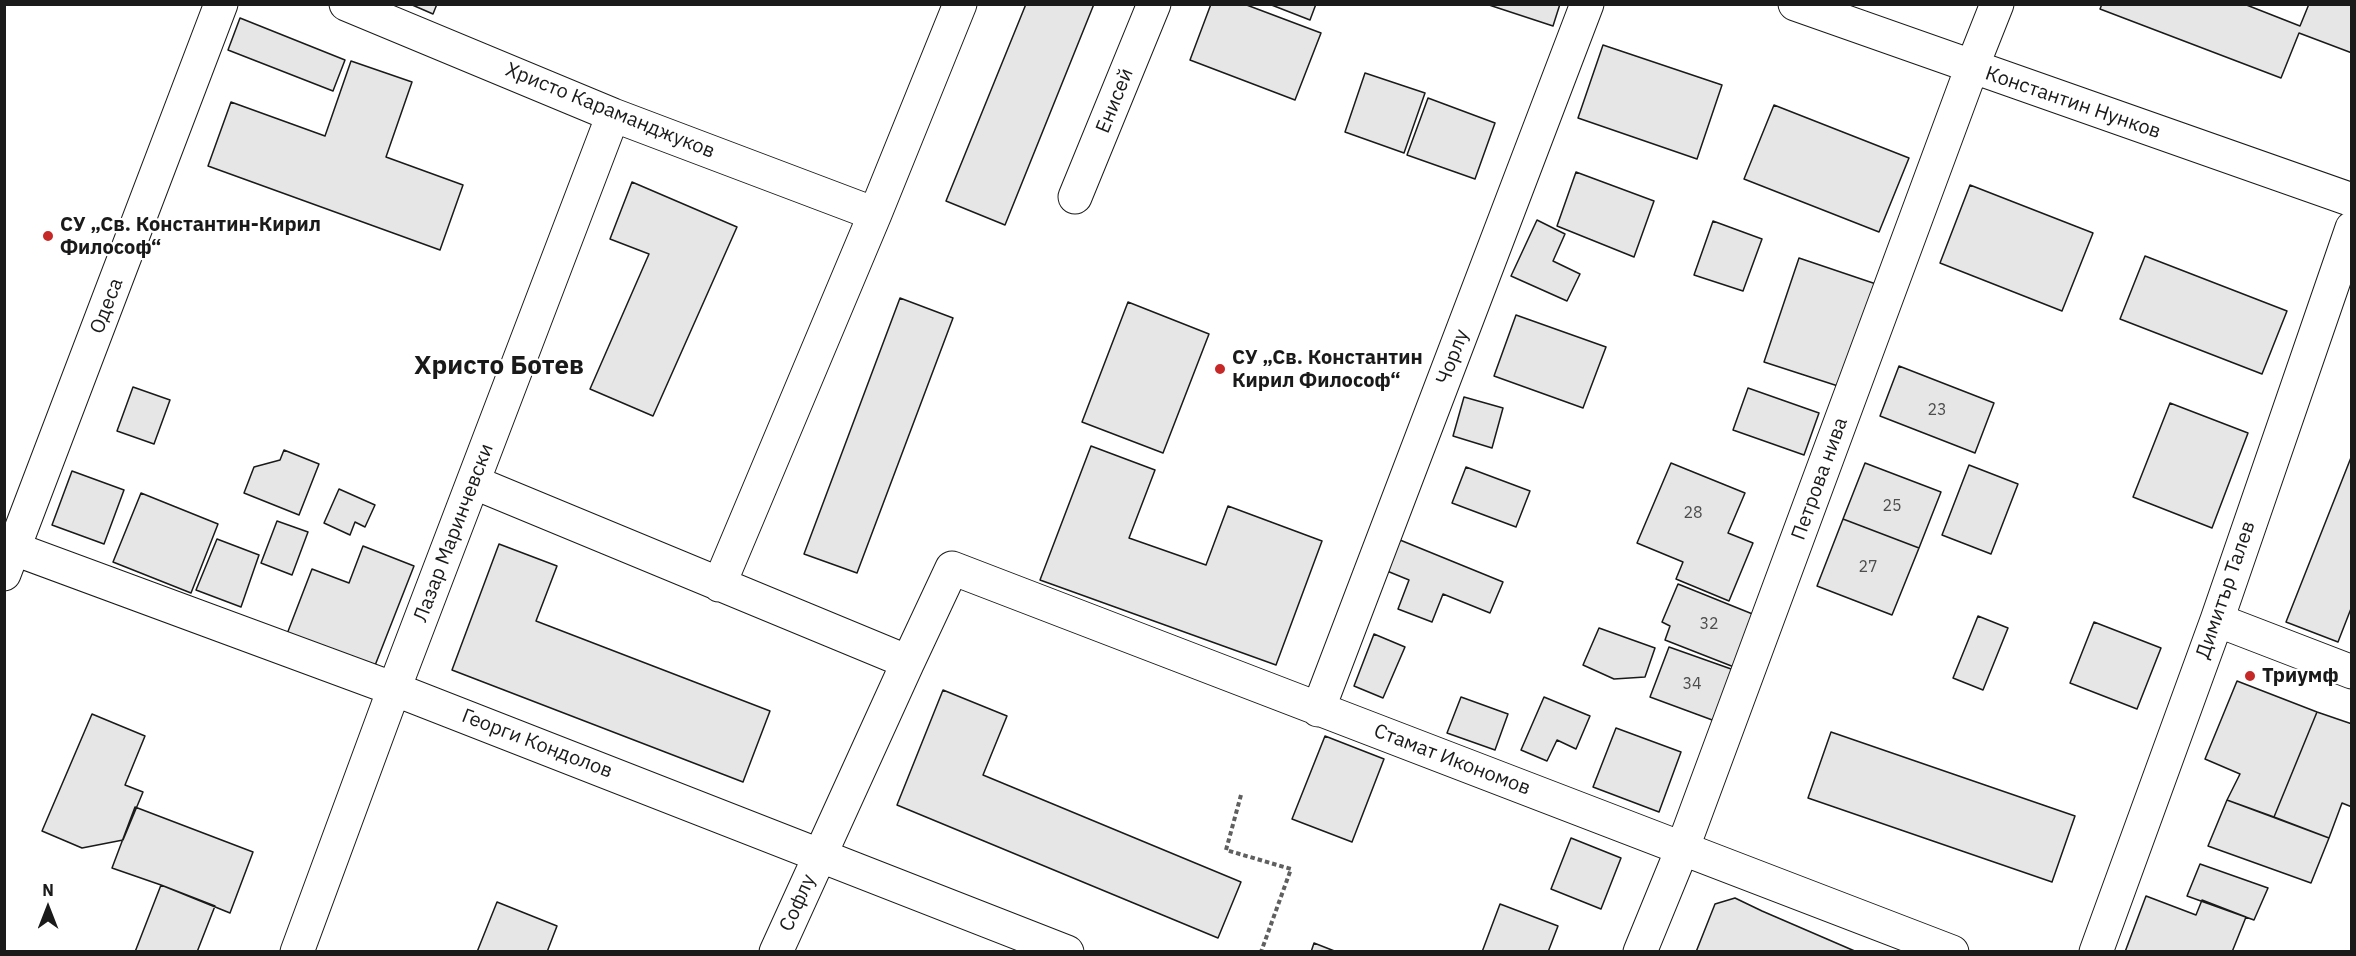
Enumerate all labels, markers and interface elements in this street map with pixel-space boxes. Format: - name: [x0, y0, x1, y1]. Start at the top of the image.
- street label: Христо Караманджуков: [502, 58, 718, 164]
- street label: Константин Нунков: [1982, 62, 2164, 144]
- street label: Енисей: [1091, 65, 1139, 137]
- place label: СУ „Св. Константин-Кирил Философ“: [60, 213, 321, 260]
- marker: СУ „Св. Константин-Кирил Философ“: [41, 229, 55, 243]
- street label: Одеса: [85, 275, 129, 337]
- street label: Чорлу: [1432, 326, 1474, 388]
- place label: СУ „Св. Константин Кирил Философ“: [1232, 346, 1423, 393]
- district label: Христо Ботев: [414, 350, 584, 382]
- marker: СУ „Св. Константин Кирил Философ“: [1213, 362, 1227, 376]
- house number: 23: [1927, 400, 1947, 420]
- street label: Петрова нива: [1787, 415, 1853, 543]
- street label: Лазар Маринчевски: [409, 440, 499, 626]
- house number: 25: [1882, 496, 1902, 516]
- house number: 28: [1683, 503, 1703, 523]
- street label: Димитър Талев: [2191, 518, 2261, 662]
- house number: 27: [1858, 557, 1878, 577]
- house number: 32: [1699, 614, 1719, 634]
- place label: Триумф: [2262, 664, 2338, 688]
- marker: Триумф: [2243, 669, 2257, 683]
- house number: 34: [1682, 674, 1702, 694]
- street label: Георги Кондолов: [458, 704, 616, 784]
- street label: Стамат Икономов: [1370, 719, 1534, 801]
- street label: Софлу: [775, 871, 821, 935]
- north arrow: [18, 878, 78, 938]
- text: N: [42, 880, 54, 900]

